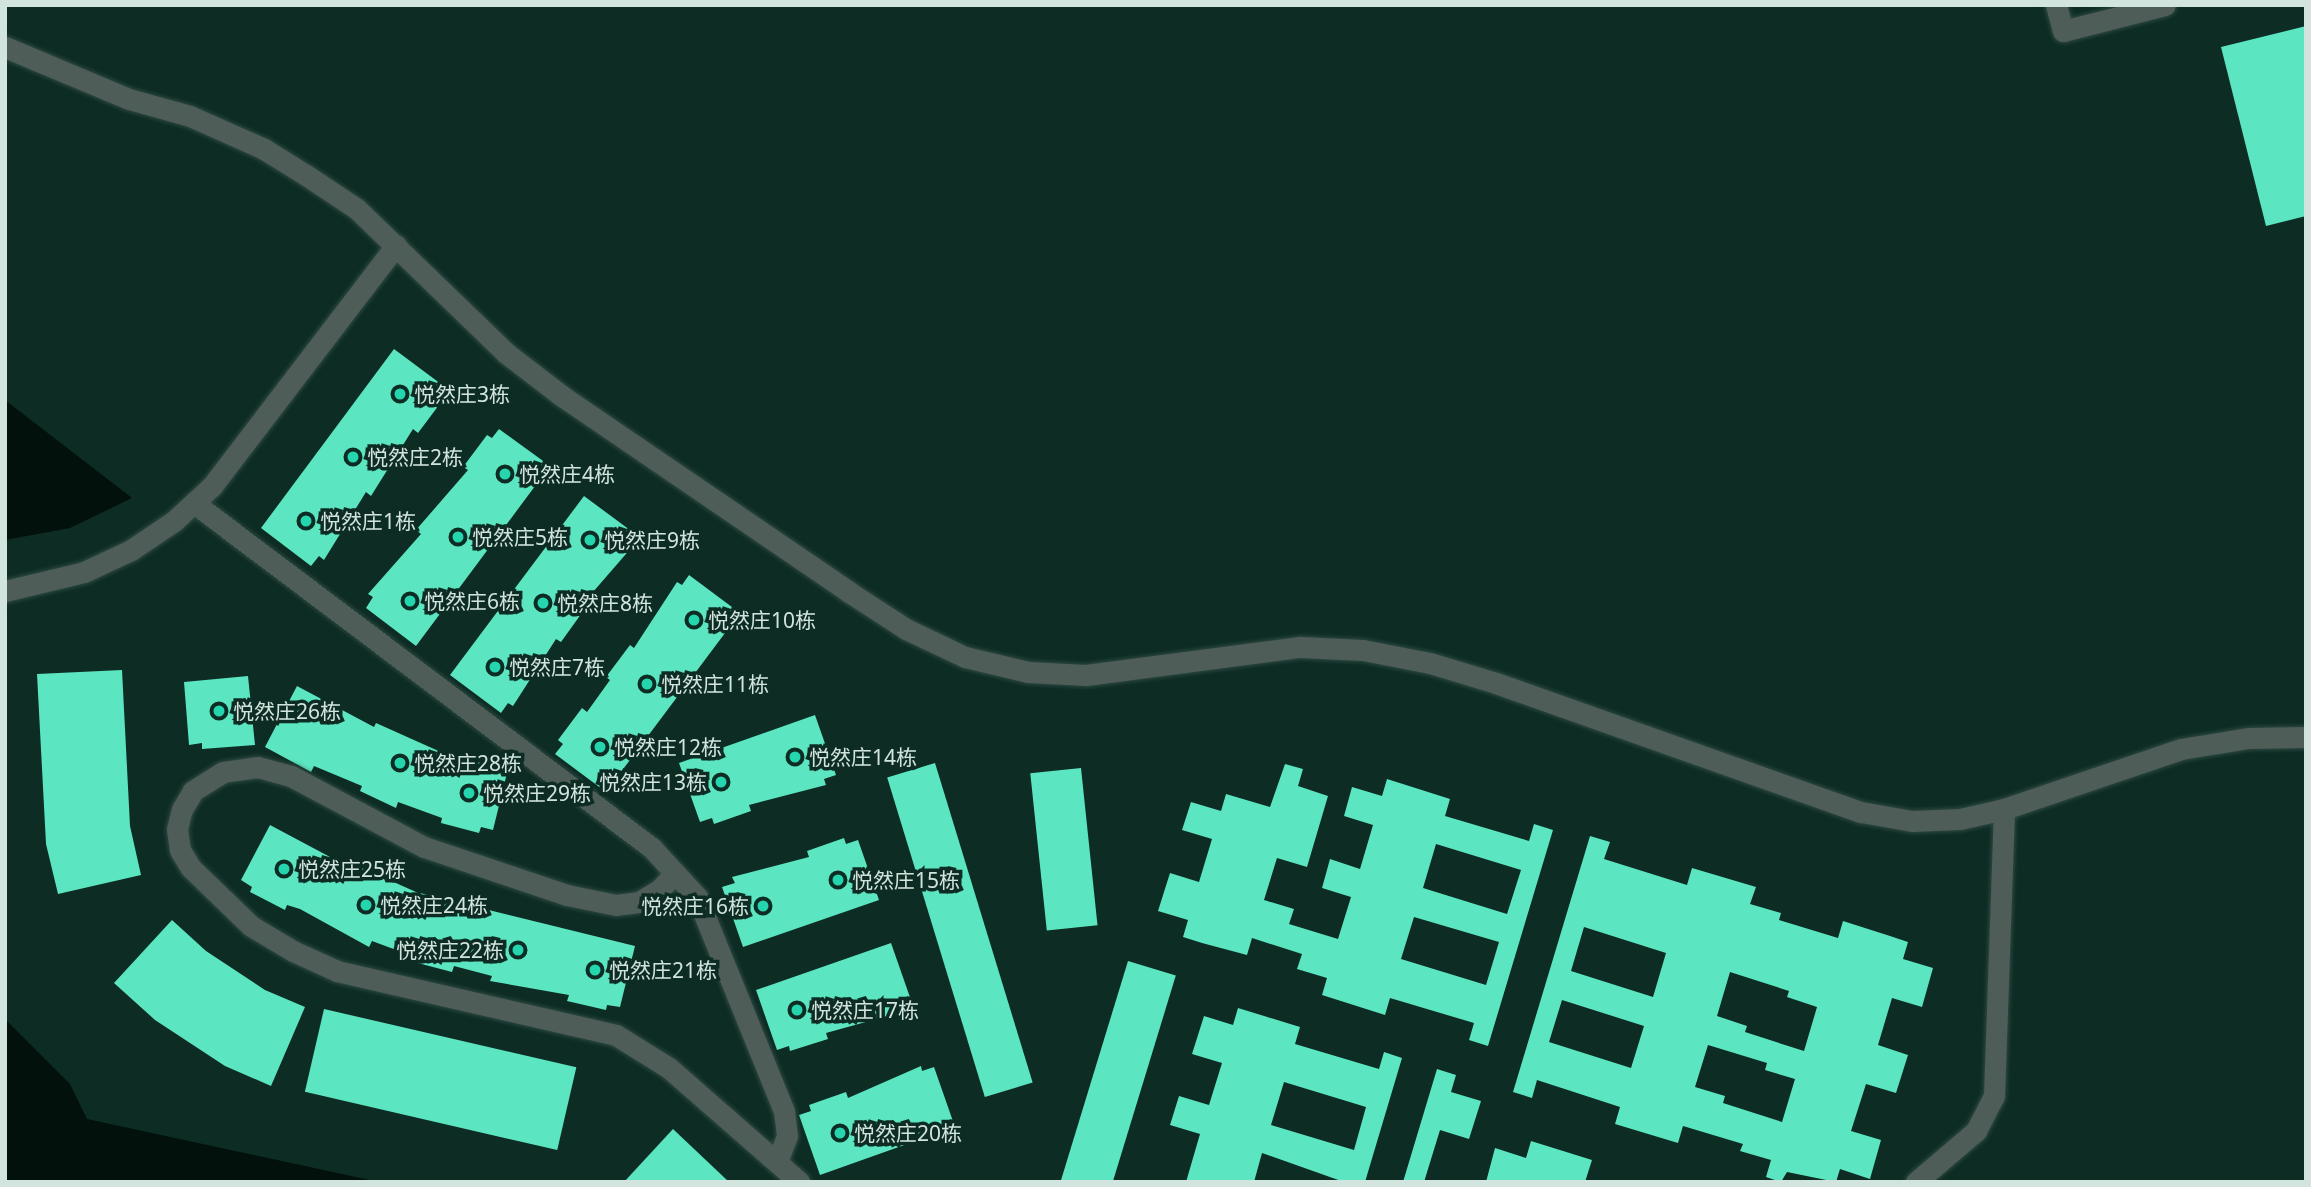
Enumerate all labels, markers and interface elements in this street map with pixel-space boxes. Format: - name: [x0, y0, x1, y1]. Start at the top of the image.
- place label: 悦然庄3栋: [414, 381, 510, 407]
- marker: 悦然庄3栋: [392, 386, 408, 402]
- place label: 悦然庄2栋: [367, 444, 463, 470]
- marker: 悦然庄2栋: [345, 449, 361, 465]
- place label: 悦然庄4栋: [519, 461, 615, 487]
- marker: 悦然庄4栋: [497, 466, 513, 482]
- place label: 悦然庄1栋: [320, 508, 416, 534]
- marker: 悦然庄1栋: [298, 513, 314, 529]
- place label: 悦然庄5栋: [472, 524, 568, 550]
- place label: 悦然庄9栋: [604, 527, 700, 553]
- marker: 悦然庄5栋: [450, 529, 466, 545]
- marker: 悦然庄9栋: [582, 532, 598, 548]
- place label: 悦然庄6栋: [424, 588, 520, 614]
- place label: 悦然庄8栋: [557, 590, 653, 616]
- marker: 悦然庄6栋: [402, 593, 418, 609]
- marker: 悦然庄8栋: [535, 595, 551, 611]
- place label: 悦然庄10栋: [708, 607, 816, 633]
- marker: 悦然庄10栋: [686, 612, 702, 628]
- place label: 悦然庄7栋: [509, 654, 605, 680]
- marker: 悦然庄7栋: [487, 659, 503, 675]
- place label: 悦然庄11栋: [661, 671, 769, 697]
- marker: 悦然庄11栋: [639, 676, 655, 692]
- place label: 悦然庄26栋: [233, 698, 341, 724]
- marker: 悦然庄26栋: [211, 703, 227, 719]
- place label: 悦然庄12栋: [614, 734, 722, 760]
- marker: 悦然庄12栋: [592, 739, 608, 755]
- place label: 悦然庄14栋: [809, 744, 917, 770]
- marker: 悦然庄14栋: [787, 749, 803, 765]
- place label: 悦然庄28栋: [414, 750, 522, 776]
- marker: 悦然庄28栋: [392, 755, 408, 771]
- place label: 悦然庄13栋: [599, 769, 707, 795]
- marker: 悦然庄13栋: [713, 774, 729, 790]
- place label: 悦然庄29栋: [483, 780, 591, 806]
- marker: 悦然庄29栋: [461, 785, 477, 801]
- place label: 悦然庄25栋: [298, 856, 406, 882]
- marker: 悦然庄25栋: [276, 861, 292, 877]
- place label: 悦然庄15栋: [852, 867, 960, 893]
- marker: 悦然庄15栋: [830, 872, 846, 888]
- place label: 悦然庄24栋: [380, 892, 488, 918]
- place label: 悦然庄16栋: [641, 893, 749, 919]
- marker: 悦然庄24栋: [358, 897, 374, 913]
- marker: 悦然庄16栋: [755, 898, 771, 914]
- place label: 悦然庄22栋: [396, 937, 504, 963]
- marker: 悦然庄22栋: [510, 942, 526, 958]
- place label: 悦然庄21栋: [609, 957, 717, 983]
- marker: 悦然庄21栋: [587, 962, 603, 978]
- place label: 悦然庄17栋: [811, 997, 919, 1023]
- marker: 悦然庄17栋: [789, 1002, 805, 1018]
- place label: 悦然庄20栋: [854, 1120, 962, 1146]
- marker: 悦然庄20栋: [832, 1125, 848, 1141]

